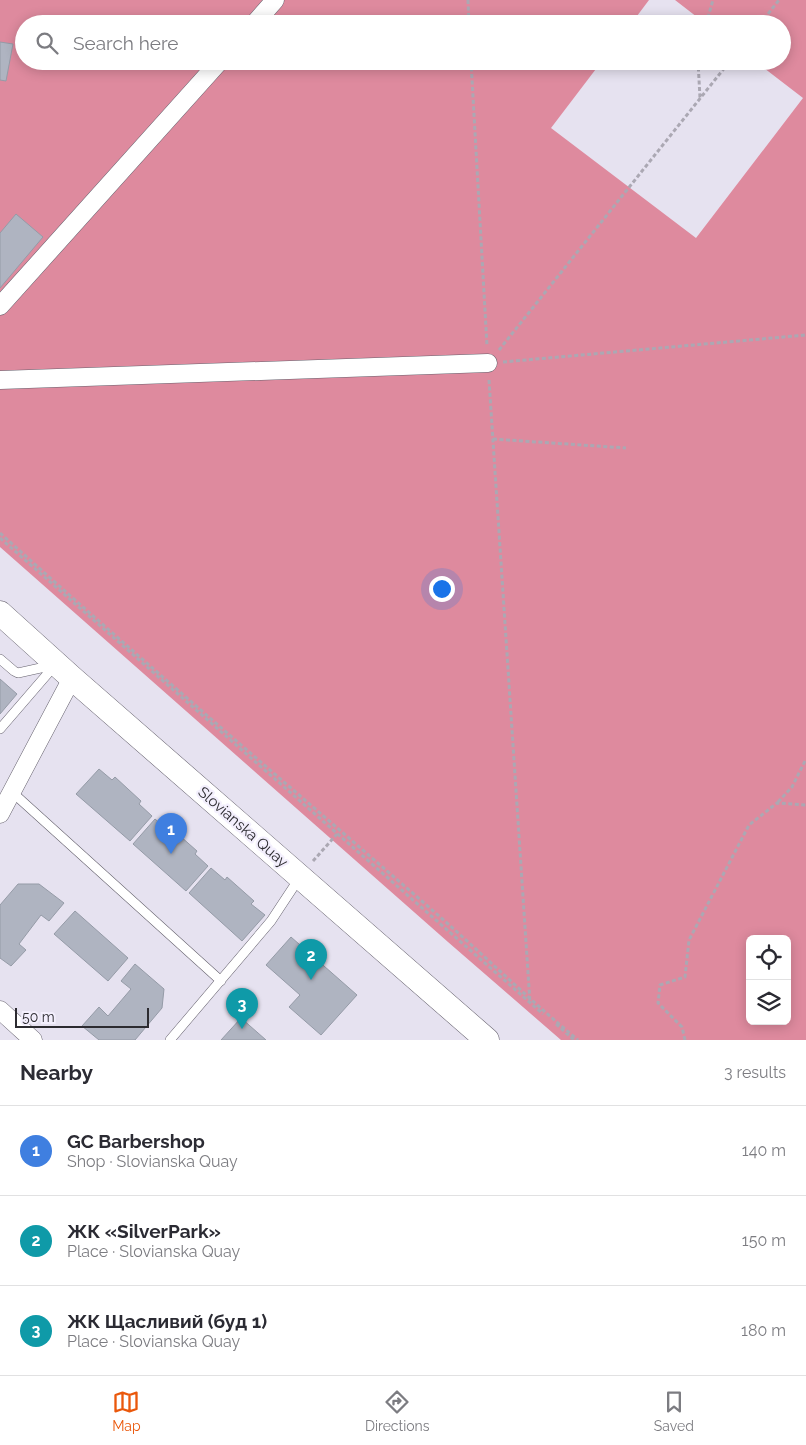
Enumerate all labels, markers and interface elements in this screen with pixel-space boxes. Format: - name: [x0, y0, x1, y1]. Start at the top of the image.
- search box: [15, 15, 791, 70]
- icon: search: [33, 29, 61, 57]
- text: Search here: [73, 32, 179, 54]
- your location: [429, 576, 455, 602]
- street label: Slovianska Quay: [194, 783, 292, 871]
- pin: 1: [155, 813, 187, 854]
- map controls: [746, 935, 791, 1025]
- button: locate: [746, 935, 791, 980]
- pin: 2: [295, 939, 327, 980]
- button: layers: [746, 980, 791, 1025]
- pin: 3: [226, 988, 258, 1029]
- scale bar: [15, 1005, 149, 1028]
- text: 50 m: [22, 1009, 55, 1025]
- text: Nearby: [20, 1060, 93, 1085]
- text: 3 results: [724, 1063, 786, 1082]
- text: GC Barbershop: [67, 1130, 205, 1152]
- text: 1: [32, 1141, 40, 1160]
- text: 140 m: [742, 1141, 786, 1160]
- text: Shop · Slovianska Quay: [67, 1152, 238, 1171]
- text: ЖК «SilverPark»: [67, 1220, 221, 1242]
- text: 2: [31, 1231, 41, 1250]
- text: 150 m: [742, 1231, 786, 1250]
- text: Place · Slovianska Quay: [67, 1242, 240, 1261]
- text: ЖК Щасливий (буд 1): [67, 1310, 267, 1332]
- text: 3: [32, 1321, 40, 1340]
- text: 180 m: [741, 1321, 786, 1340]
- text: Place · Slovianska Quay: [67, 1332, 240, 1351]
- tab: Map: [112, 1388, 141, 1434]
- tab: Directions: [365, 1388, 430, 1434]
- tab: Saved: [654, 1388, 694, 1434]

